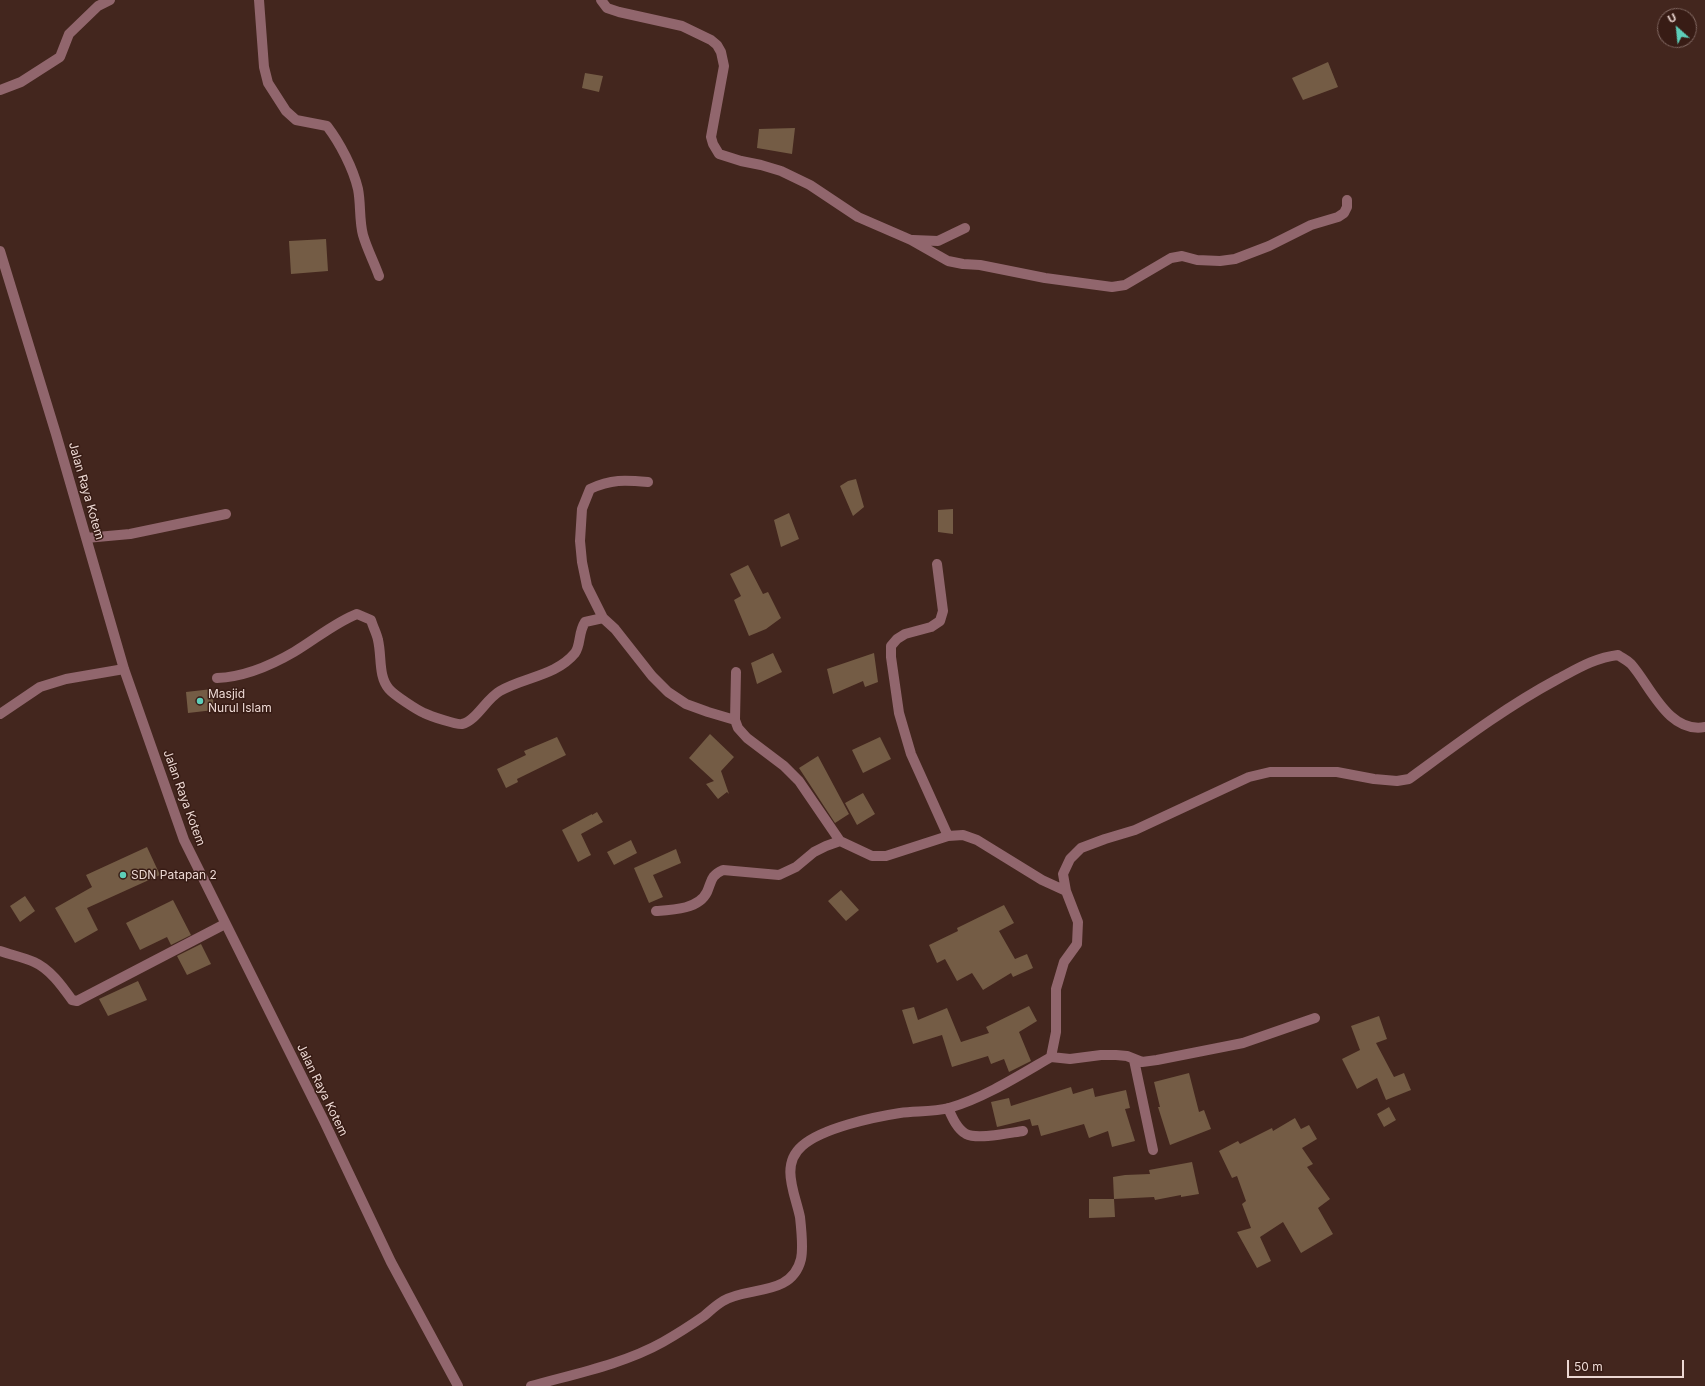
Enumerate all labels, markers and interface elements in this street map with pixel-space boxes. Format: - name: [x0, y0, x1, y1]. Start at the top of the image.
- north arrow: [1657, 8, 1697, 48]
- text: U: [1665, 10, 1679, 26]
- street label: Jalan Raya Kotem: [65, 441, 107, 541]
- place label: Masjid Nurul Islam: [208, 687, 272, 715]
- marker: Masjid Nurul Islam: [195, 696, 205, 706]
- street label: Jalan Raya Kotem: [160, 748, 208, 848]
- place label: SDN Patapan 2: [131, 868, 217, 882]
- marker: SDN Patapan 2: [118, 870, 128, 880]
- street label: Jalan Raya Kotem: [293, 1042, 351, 1138]
- scale bar: [1569, 1352, 1686, 1378]
- text: 50 m: [1574, 1359, 1603, 1374]

